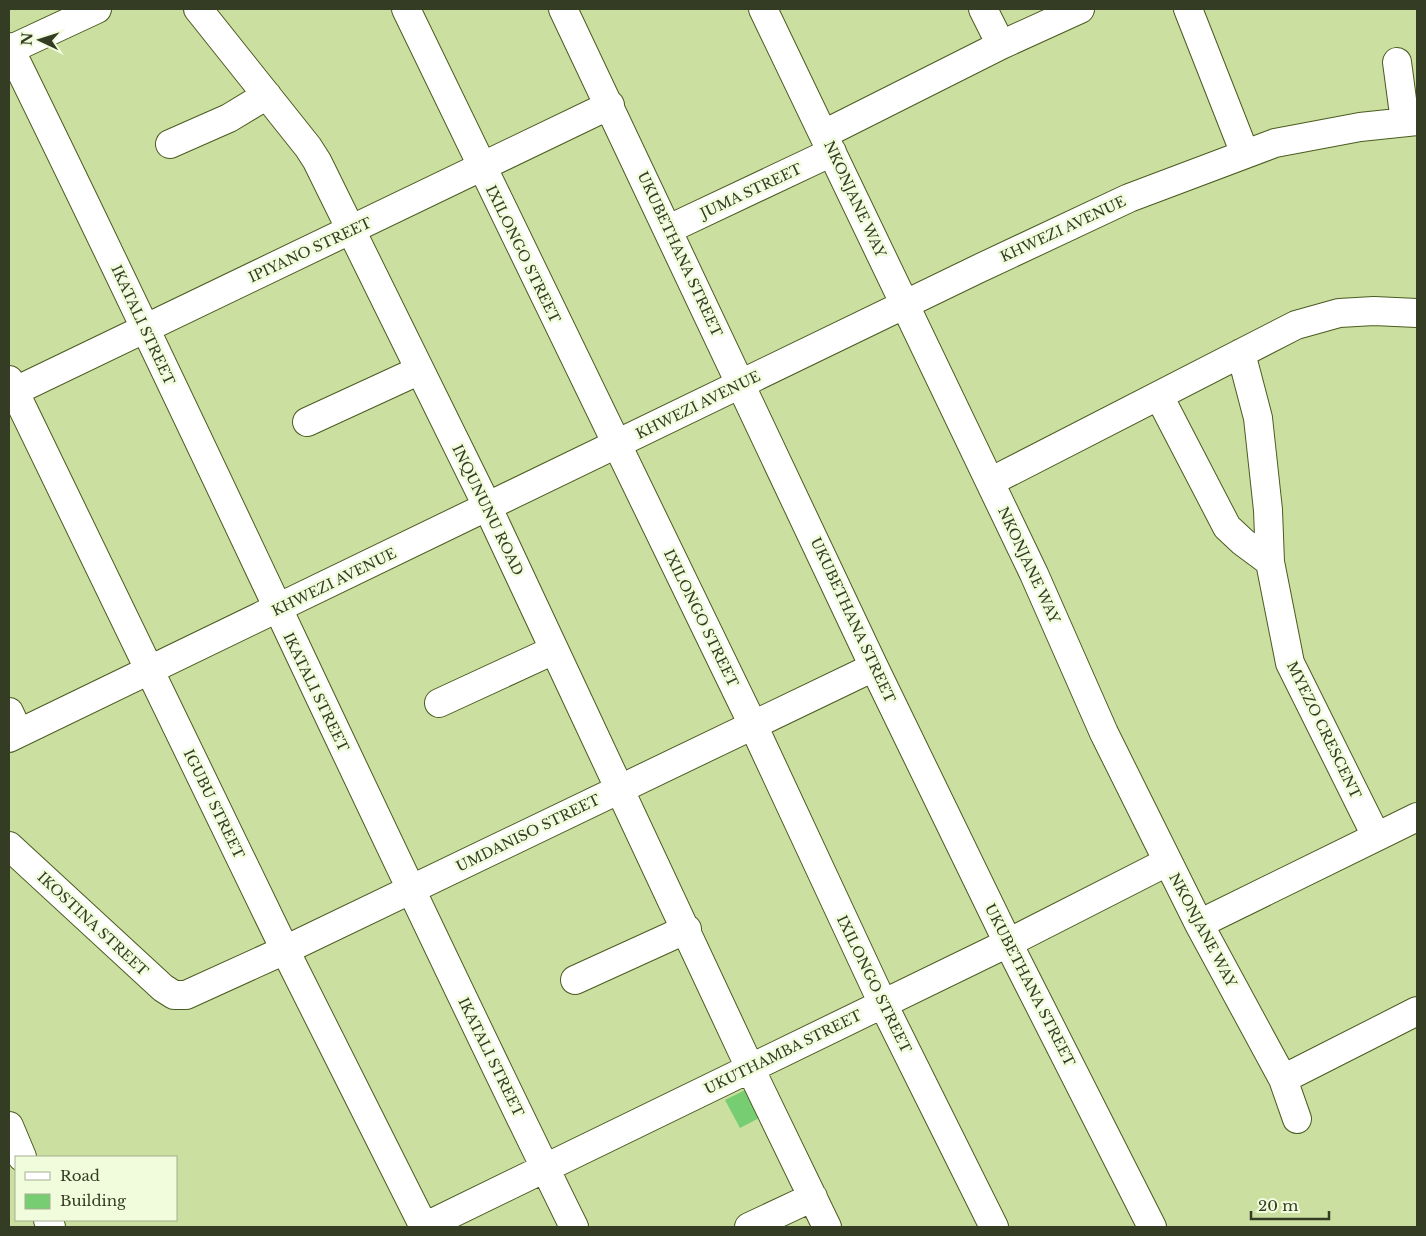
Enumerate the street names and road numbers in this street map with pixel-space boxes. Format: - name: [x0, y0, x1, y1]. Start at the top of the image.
- street label: NKONJANE WAY: [820, 138, 890, 261]
- street label: JUMA STREET: [696, 160, 805, 223]
- street label: UKUBETHANA STREET: [634, 168, 726, 340]
- street label: IXILONGO STREET: [482, 182, 564, 326]
- street label: KHWEZI AVENUE: [997, 192, 1129, 266]
- street label: IPIYANO STREET: [246, 214, 374, 286]
- street label: IKATALI STREET: [107, 262, 179, 388]
- street label: KHWEZI AVENUE: [633, 367, 763, 443]
- street label: INQUNUNU ROAD: [448, 442, 528, 578]
- street label: NKONJANE WAY: [994, 504, 1064, 627]
- street label: UKUBETHANA STREET: [807, 534, 899, 706]
- street label: KHWEZI AVENUE: [269, 544, 399, 620]
- street label: IXILONGO STREET: [660, 546, 742, 690]
- street label: IKATALI STREET: [279, 629, 353, 755]
- street label: MYEZO CRESCENT: [1283, 658, 1365, 802]
- street label: IGUBU STREET: [180, 746, 248, 862]
- street label: UMDANISO STREET: [453, 790, 603, 876]
- street label: IKOSTINA STREET: [34, 868, 152, 980]
- street label: NKONJANE WAY: [1165, 870, 1241, 991]
- street label: UKUBETHANA STREET: [981, 901, 1079, 1069]
- street label: IXILONGO STREET: [833, 912, 915, 1056]
- street label: IKATALI STREET: [454, 994, 528, 1120]
- street label: UKUTHAMBA STREET: [701, 1006, 865, 1098]

